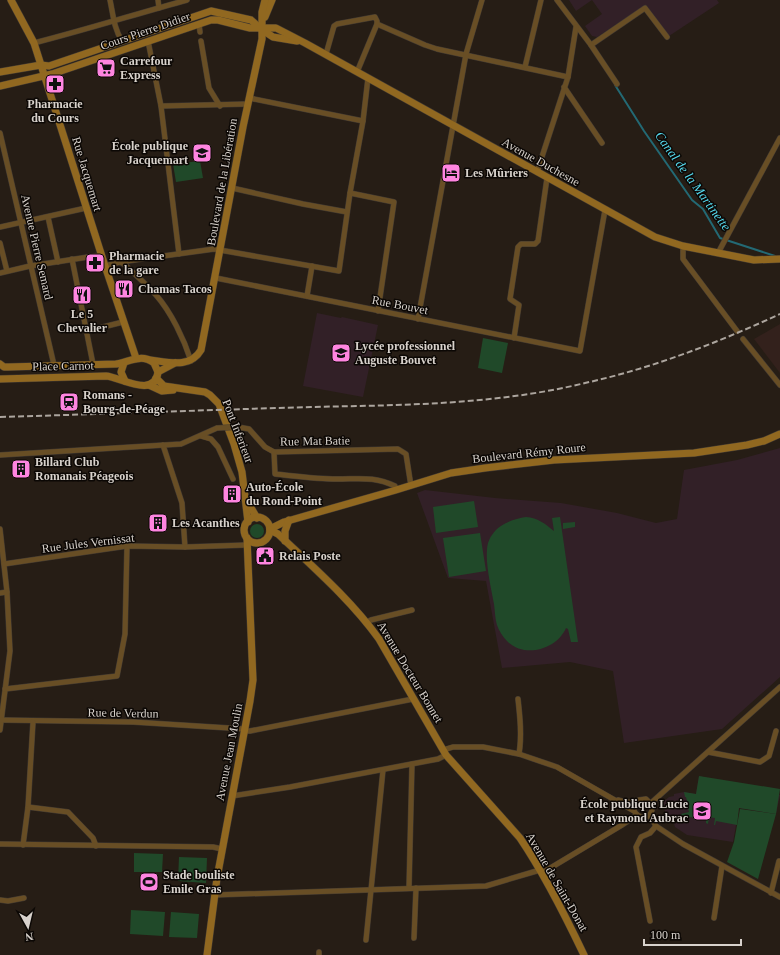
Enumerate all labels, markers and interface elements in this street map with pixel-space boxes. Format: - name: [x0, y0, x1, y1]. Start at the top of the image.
- street label: Cours Pierre Didier: [98, 9, 192, 53]
- place label: Carrefour Express: [120, 54, 173, 82]
- supermarket icon: Carrefour Express: [95, 57, 117, 79]
- pharmacy icon: Pharmacie du Cours: [44, 73, 66, 95]
- place label: Pharmacie du Cours: [27, 97, 83, 125]
- street label: Boulevard de la Libération: [204, 117, 240, 247]
- water label: Canal de la Martinette: [652, 129, 734, 234]
- street label: Rue Jacquemart: [69, 135, 105, 213]
- street label: Avenue Duchesne: [500, 135, 582, 189]
- place label: École publique Jacquemart: [112, 139, 189, 167]
- school or university icon: École publique Jacquemart: [191, 142, 213, 164]
- hotel icon: Les Mûriers: [440, 162, 462, 184]
- place label: Les Mûriers: [465, 166, 528, 180]
- street label: Avenue Pierre Semard: [18, 193, 56, 301]
- place label: Pharmacie de la gare: [109, 249, 165, 277]
- pharmacy icon: Pharmacie de la gare: [84, 252, 106, 274]
- restaurant icon: Chamas Tacos: [113, 278, 135, 300]
- place label: Chamas Tacos: [138, 282, 212, 296]
- restaurant icon: Le 5 Chevalier: [71, 284, 93, 306]
- street label: Rue Bouvet: [371, 293, 430, 317]
- place label: Le 5 Chevalier: [57, 307, 108, 335]
- place label: Lycée professionnel Auguste Bouvet: [355, 339, 456, 367]
- school or university icon: Lycée professionnel Auguste Bouvet: [330, 342, 352, 364]
- street label: Place Carnot: [32, 358, 95, 374]
- place label: Romans - Bourg-de-Péage: [83, 388, 166, 416]
- station icon: Romans - Bourg-de-Péage: [58, 391, 80, 413]
- street label: Pont Inferieur: [219, 397, 257, 465]
- street label: Rue Mat Batie: [280, 433, 350, 449]
- street label: Boulevard Rémy Roure: [472, 440, 586, 466]
- place label: Billard Club Romanais Péageois: [35, 455, 134, 483]
- building icon: Billard Club Romanais Péageois: [10, 458, 32, 480]
- place label: Auto-École du Rond-Point: [246, 480, 322, 508]
- building icon: Auto-École du Rond-Point: [221, 483, 243, 505]
- building icon: Les Acanthes: [147, 512, 169, 534]
- place label: Les Acanthes: [172, 516, 240, 530]
- street label: Rue Jules Vernissat: [41, 530, 136, 556]
- public building icon: Relais Poste: [254, 545, 276, 567]
- place label: Relais Poste: [279, 549, 341, 563]
- street label: Avenue Docteur Bonnet: [374, 619, 446, 726]
- street label: Avenue Jean Moulin: [213, 702, 245, 802]
- street label: Rue de Verdun: [87, 705, 159, 721]
- place label: École publique Lucie et Raymond Aubrac: [580, 797, 689, 825]
- school or university icon: École publique Lucie et Raymond Aubrac: [691, 800, 713, 822]
- street label: Avenue de Saint-Donat: [523, 830, 591, 934]
- place label: Stade bouliste Emile Gras: [163, 868, 235, 896]
- sports icon: Stade bouliste Emile Gras: [138, 871, 160, 893]
- north arrow: [8, 907, 48, 947]
- scale bar: [644, 921, 741, 947]
- text: 100 m: [650, 928, 681, 942]
- text: N: [25, 930, 34, 943]

